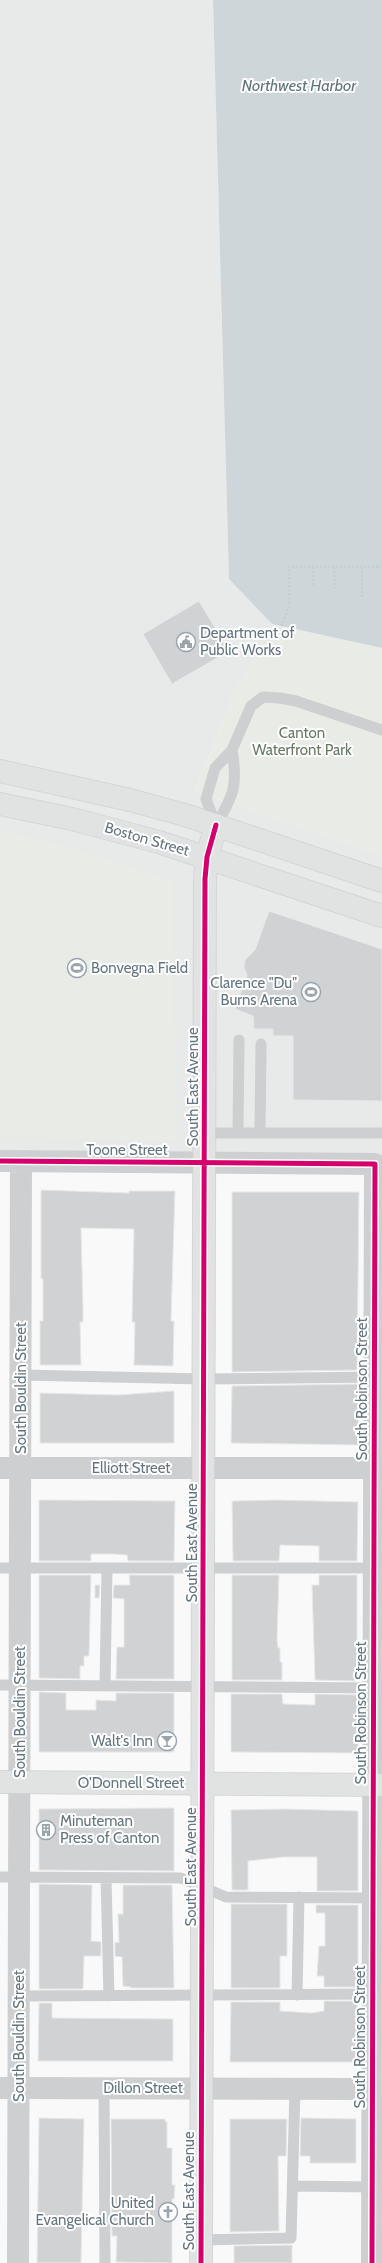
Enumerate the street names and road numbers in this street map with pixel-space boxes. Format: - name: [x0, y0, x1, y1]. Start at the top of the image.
- street label: Boston Street: [103, 818, 191, 860]
- street label: South East Avenue: [184, 1027, 202, 1147]
- street label: Toone Street: [86, 1141, 168, 1159]
- street label: South Robinson Street: [353, 1317, 371, 1461]
- street label: South Bouldin Street: [12, 1322, 30, 1454]
- street label: Elliott Street: [92, 1459, 170, 1477]
- street label: South East Avenue: [183, 1483, 201, 1603]
- street label: South Robinson Street: [352, 1641, 370, 1785]
- street label: South Bouldin Street: [11, 1646, 29, 1778]
- street label: O'Donnell Street: [78, 1774, 184, 1792]
- street label: South East Avenue: [182, 1807, 200, 1927]
- street label: South Robinson Street: [351, 1965, 369, 2109]
- street label: South Bouldin Street: [10, 1970, 28, 2102]
- street label: Dillon Street: [103, 2079, 183, 2097]
- street label: South East Avenue: [180, 2131, 198, 2251]

